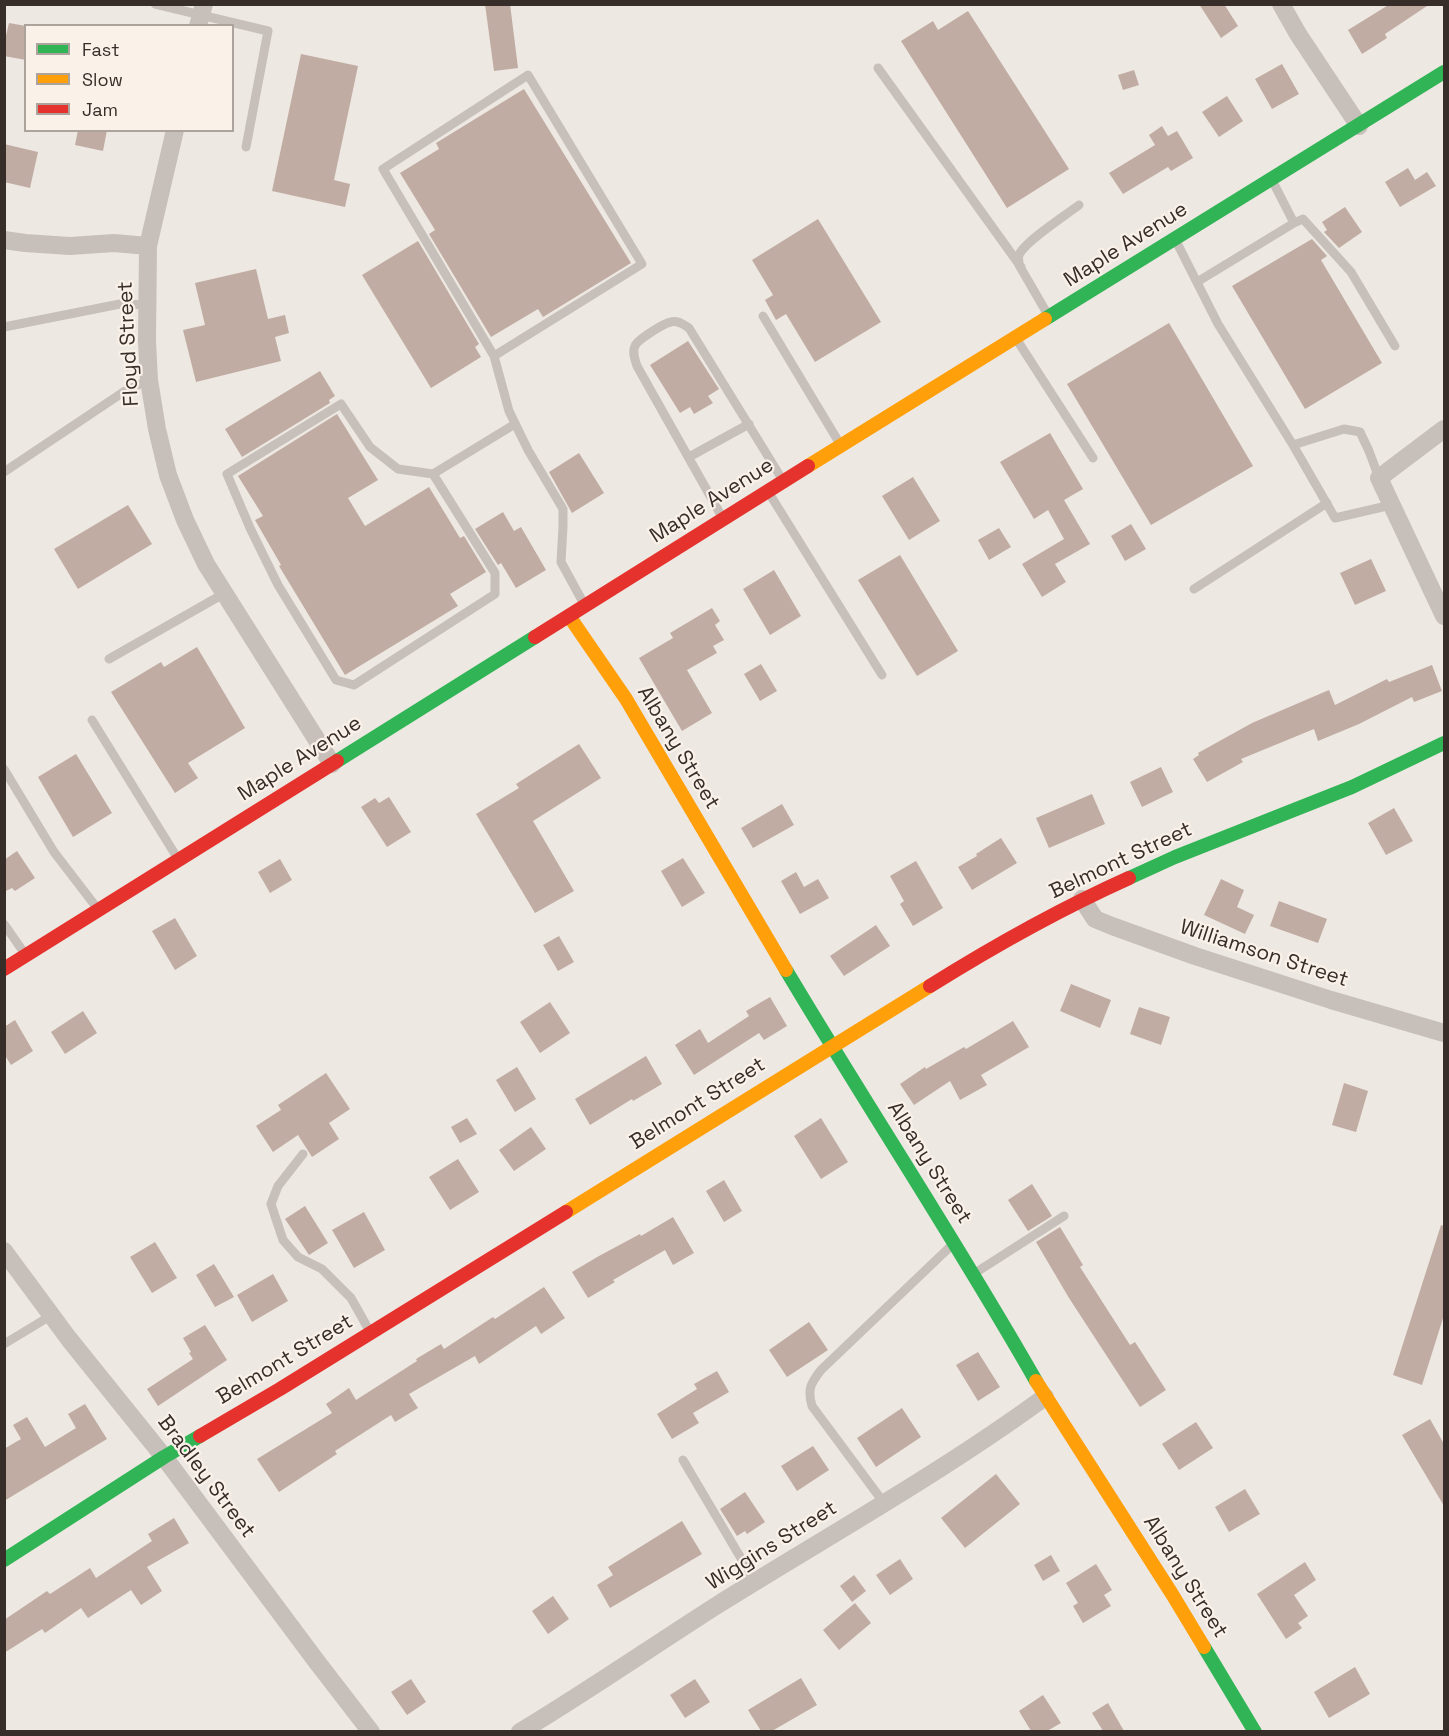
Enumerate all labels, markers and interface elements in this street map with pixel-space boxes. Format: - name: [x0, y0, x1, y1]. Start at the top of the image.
- legend: [24, 24, 234, 132]
- text: Fast: [82, 38, 119, 61]
- text: Slow: [82, 68, 123, 91]
- text: Jam: [82, 98, 118, 121]
- street label: Maple Avenue: [1060, 197, 1192, 293]
- street label: Floyd Street: [113, 281, 145, 407]
- street label: Maple Avenue: [646, 453, 778, 549]
- street label: Albany Street: [631, 682, 725, 814]
- street label: Maple Avenue: [234, 711, 366, 807]
- street label: Belmont Street: [1046, 817, 1196, 905]
- street label: Williamson Street: [1177, 915, 1351, 993]
- street label: Belmont Street: [626, 1052, 770, 1156]
- street label: Albany Street: [881, 1097, 977, 1229]
- street label: Belmont Street: [212, 1309, 358, 1411]
- street label: Bradley Street: [152, 1411, 260, 1543]
- street label: Wiggins Street: [702, 1496, 842, 1596]
- street label: Albany Street: [1137, 1511, 1233, 1643]

